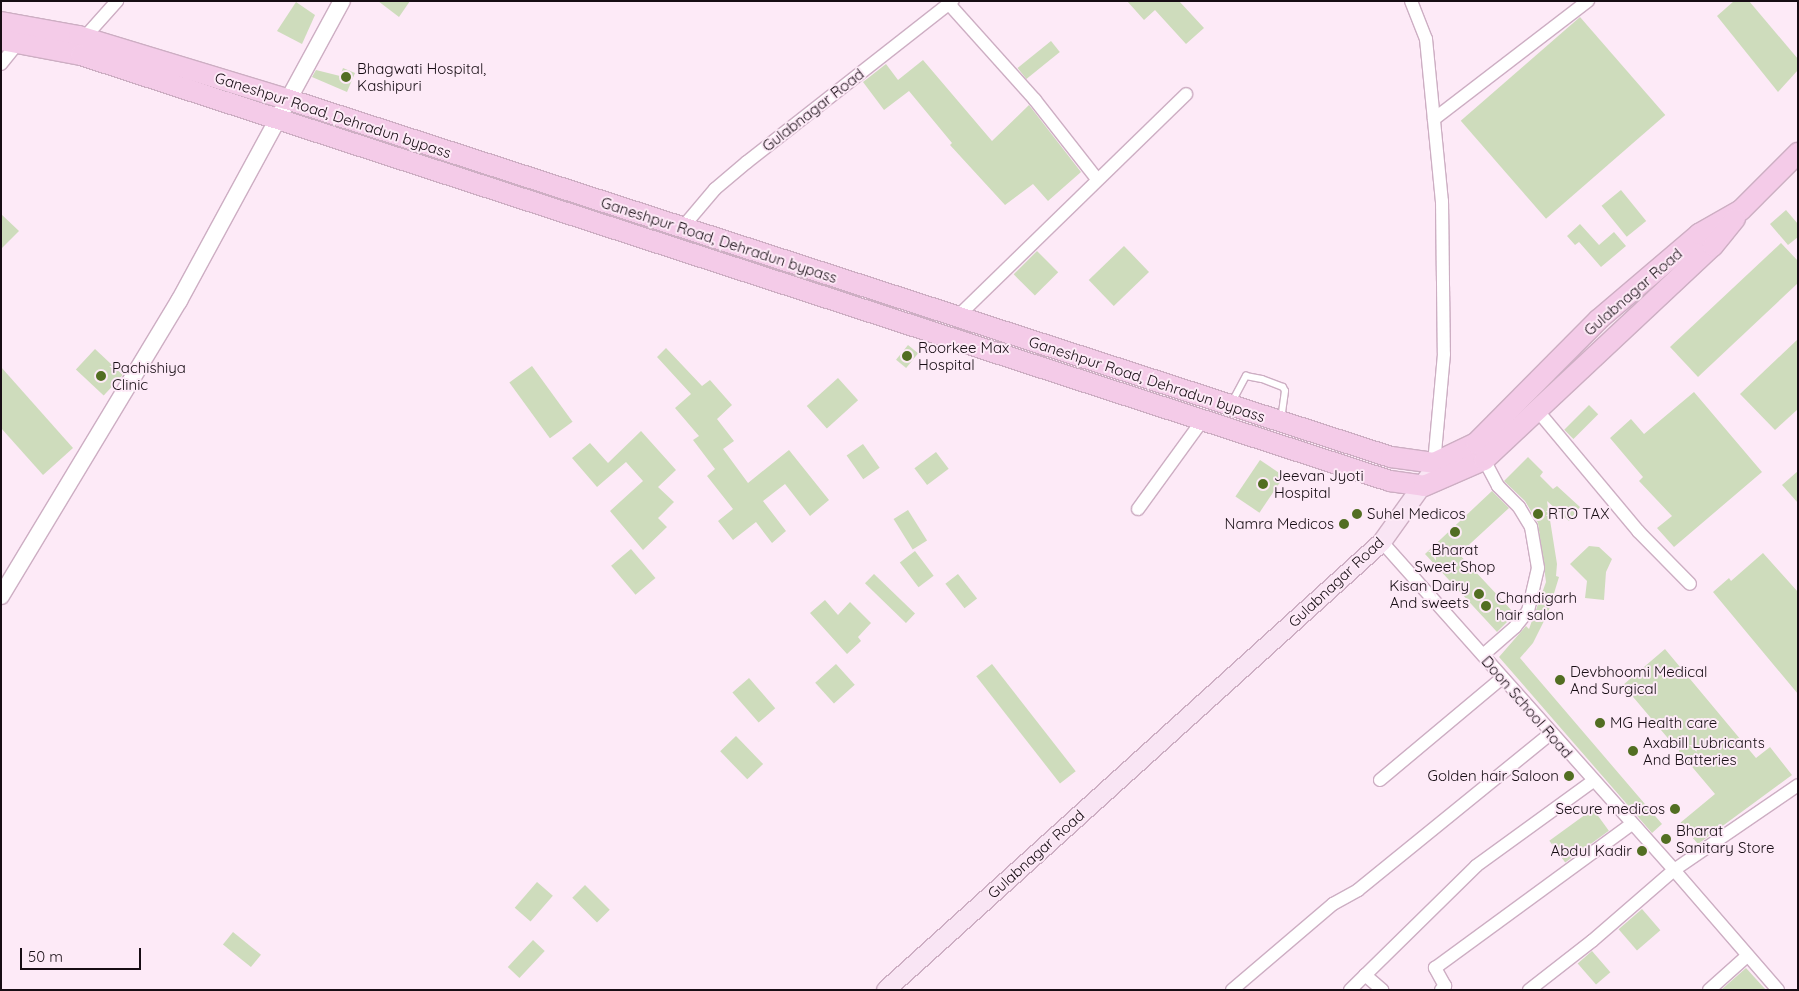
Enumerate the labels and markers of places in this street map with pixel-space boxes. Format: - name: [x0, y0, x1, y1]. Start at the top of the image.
- place label: Bhagwati Hospital, Kashipuri: [357, 59, 486, 94]
- marker: Bhagwati Hospital, Kashipuri: [339, 70, 353, 84]
- place label: Roorkee Max Hospital: [918, 338, 1009, 373]
- marker: Roorkee Max Hospital: [900, 349, 914, 363]
- place label: Pachishiya Clinic: [112, 358, 186, 393]
- marker: Pachishiya Clinic: [94, 369, 108, 383]
- place label: Jeevan Jyoti Hospital: [1274, 466, 1364, 501]
- marker: Jeevan Jyoti Hospital: [1256, 477, 1270, 491]
- place label: Suhel Medicos: [1367, 505, 1466, 523]
- place label: RTO TAX: [1548, 505, 1609, 523]
- marker: Suhel Medicos: [1351, 508, 1363, 520]
- marker: RTO TAX: [1532, 508, 1544, 520]
- place label: Namra Medicos: [1224, 515, 1334, 533]
- marker: Namra Medicos: [1338, 518, 1350, 530]
- marker: Bharat Sweet Shop: [1449, 526, 1461, 538]
- place label: Bharat Sweet Shop: [1415, 540, 1495, 575]
- place label: Kisan Dairy And sweets: [1389, 576, 1469, 611]
- marker: Kisan Dairy And sweets: [1473, 588, 1485, 600]
- place label: Chandigarh hair salon: [1496, 588, 1577, 623]
- marker: Chandigarh hair salon: [1480, 600, 1492, 612]
- place label: Devbhoomi Medical And Surgical: [1570, 662, 1707, 697]
- marker: Devbhoomi Medical And Surgical: [1554, 674, 1566, 686]
- place label: MG Health care: [1610, 714, 1717, 732]
- marker: MG Health care: [1594, 717, 1606, 729]
- place label: Axabill Lubricants And Batteries: [1643, 733, 1765, 768]
- marker: Axabill Lubricants And Batteries: [1627, 745, 1639, 757]
- place label: Golden hair Saloon: [1428, 767, 1559, 785]
- marker: Golden hair Saloon: [1563, 770, 1575, 782]
- place label: Secure medicos: [1555, 800, 1665, 818]
- marker: Secure medicos: [1669, 803, 1681, 815]
- place label: Bharat Sanitary Store: [1676, 821, 1774, 856]
- marker: Bharat Sanitary Store: [1660, 833, 1672, 845]
- place label: Abdul Kadir: [1551, 842, 1632, 860]
- marker: Abdul Kadir: [1636, 845, 1648, 857]

